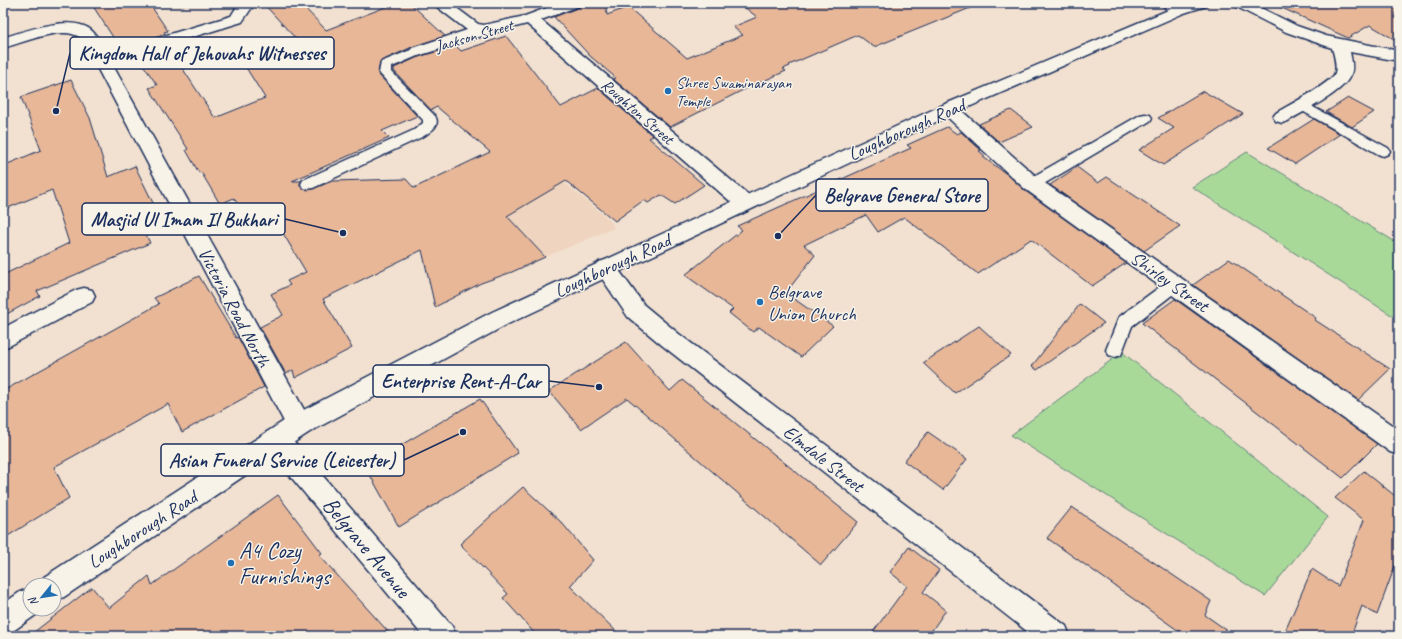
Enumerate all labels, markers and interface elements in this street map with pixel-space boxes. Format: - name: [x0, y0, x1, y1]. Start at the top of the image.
- street label: Jackson Street: [432, 15, 517, 57]
- callout: Kingdom Hall of Jehovahs Witnesses: [70, 37, 334, 69]
- text: Kingdom Hall of Jehovahs Witnesses: [79, 41, 327, 66]
- place label: Shree Swaminarayan Temple: [676, 73, 792, 111]
- street label: Roughton Street: [597, 75, 679, 150]
- marker: Shree Swaminarayan Temple: [663, 86, 673, 96]
- street label: Loughborough Road: [844, 92, 972, 166]
- callout: Belgrave General Store: [816, 179, 988, 211]
- text: Belgrave General Store: [824, 183, 981, 208]
- callout: Masjid Ul Imam Il Bukhari: [82, 203, 285, 235]
- text: Masjid Ul Imam Il Bukhari: [91, 207, 280, 232]
- street label: Loughborough Road: [551, 227, 677, 303]
- street label: Victoria Road North: [193, 244, 276, 372]
- street label: Shirley Street: [1126, 246, 1215, 319]
- place label: Belgrave Union Church: [768, 280, 856, 326]
- marker: Belgrave Union Church: [755, 297, 765, 307]
- callout: Enterprise Rent-A-Car: [373, 365, 549, 397]
- text: Enterprise Rent-A-Car: [381, 369, 544, 394]
- street label: Elmdale Street: [778, 420, 870, 499]
- callout: Asian Funeral Service (Leicester): [161, 444, 404, 476]
- text: Asian Funeral Service (Leicester): [169, 448, 397, 473]
- street label: Loughborough Road: [84, 484, 205, 574]
- street label: Belgrave Avenue: [316, 491, 418, 605]
- place label: A4 Cozy Furnishings: [239, 536, 332, 591]
- marker: A4 Cozy Furnishings: [226, 558, 236, 568]
- north arrow: [22, 577, 62, 617]
- text: N: [24, 594, 41, 608]

